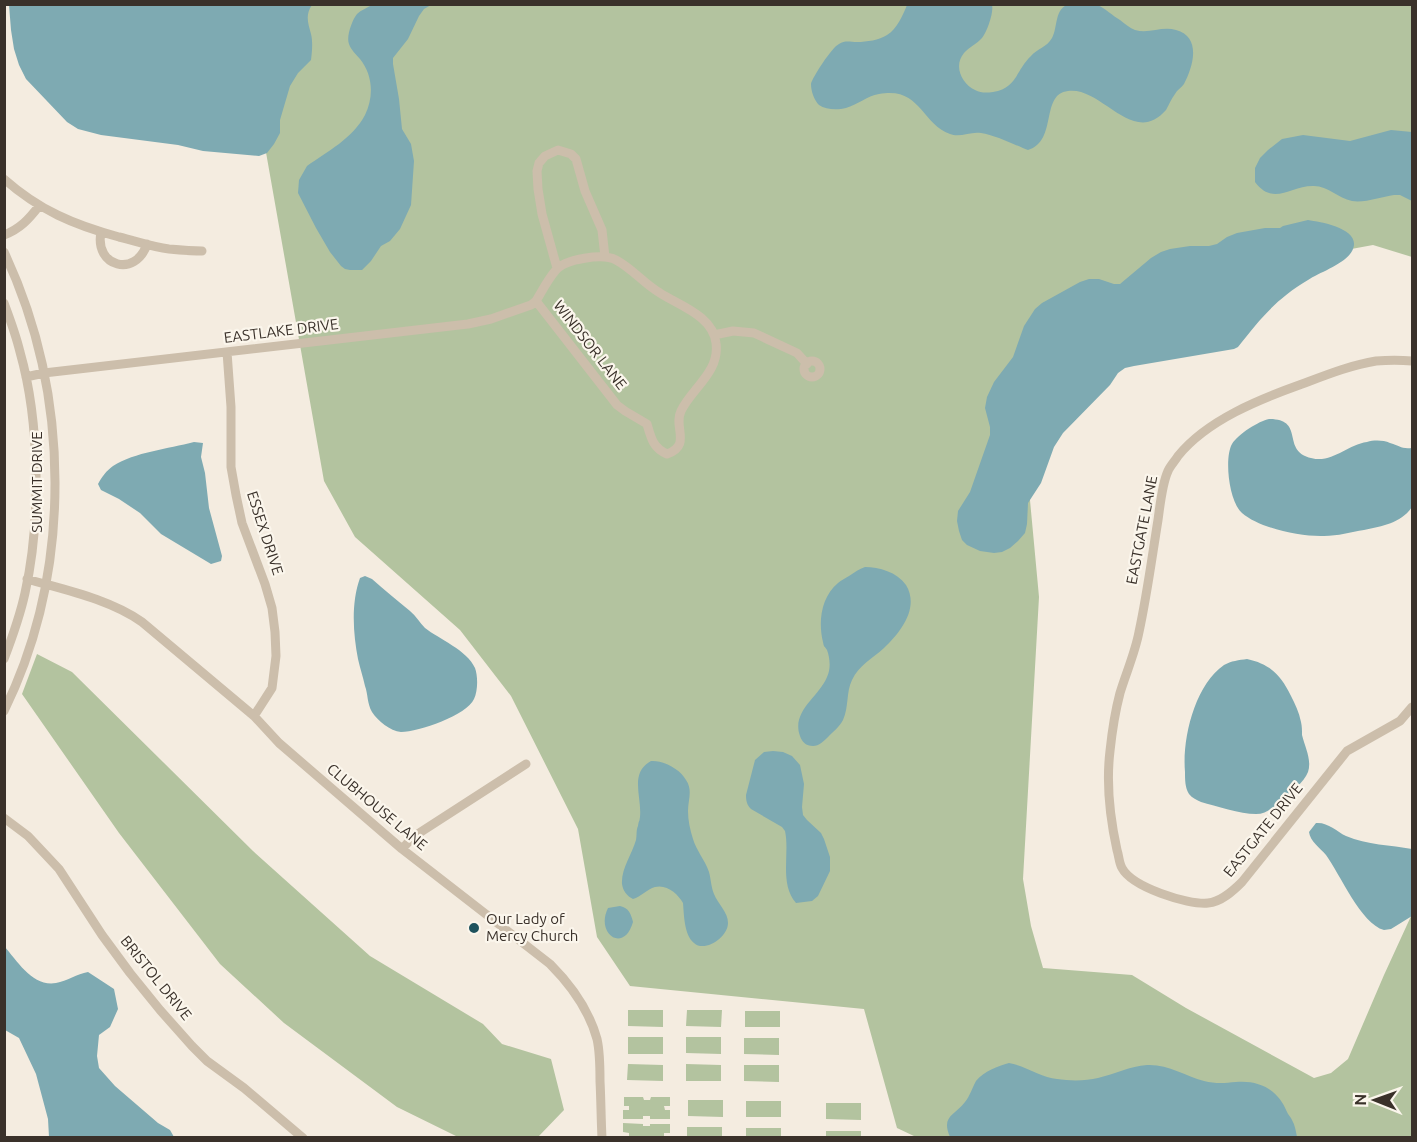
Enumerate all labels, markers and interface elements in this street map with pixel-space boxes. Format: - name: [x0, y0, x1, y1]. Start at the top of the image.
- street label: WINDSOR LANE: [550, 297, 630, 393]
- street label: EASTLAKE DRIVE: [223, 315, 339, 346]
- street label: SUMMIT DRIVE: [28, 431, 45, 533]
- street label: EASTGATE LANE: [1123, 474, 1160, 586]
- street label: ESSEX DRIVE: [244, 489, 287, 577]
- street label: CLUBHOUSE LANE: [324, 760, 431, 853]
- street label: EASTGATE DRIVE: [1220, 780, 1306, 880]
- place label: Our Lady of Mercy Church: [486, 910, 578, 944]
- marker: Our Lady of Mercy Church: [467, 921, 481, 935]
- street label: BRISTOL DRIVE: [117, 932, 195, 1023]
- north arrow: [1345, 1070, 1405, 1130]
- text: N: [1351, 1094, 1369, 1106]

